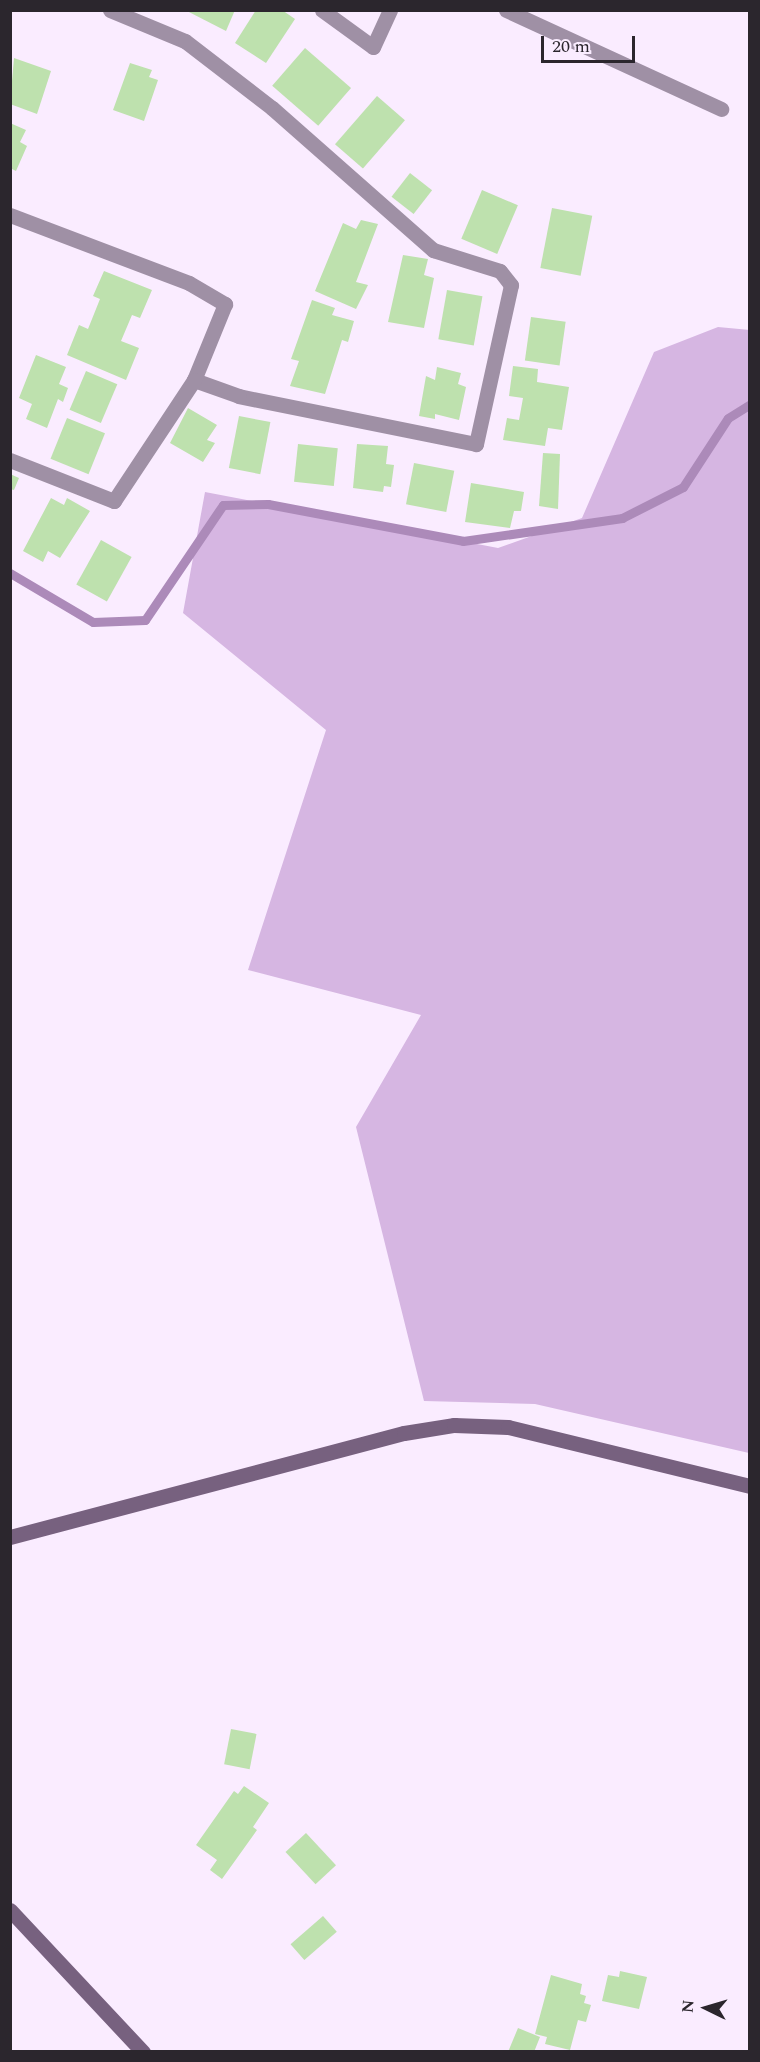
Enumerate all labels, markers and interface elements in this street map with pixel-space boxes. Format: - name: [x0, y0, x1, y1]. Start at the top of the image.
- scale bar: [544, 24, 638, 62]
- text: 20 m: [552, 33, 590, 60]
- north arrow: [676, 1978, 736, 2038]
- text: N: [676, 1999, 701, 2014]

